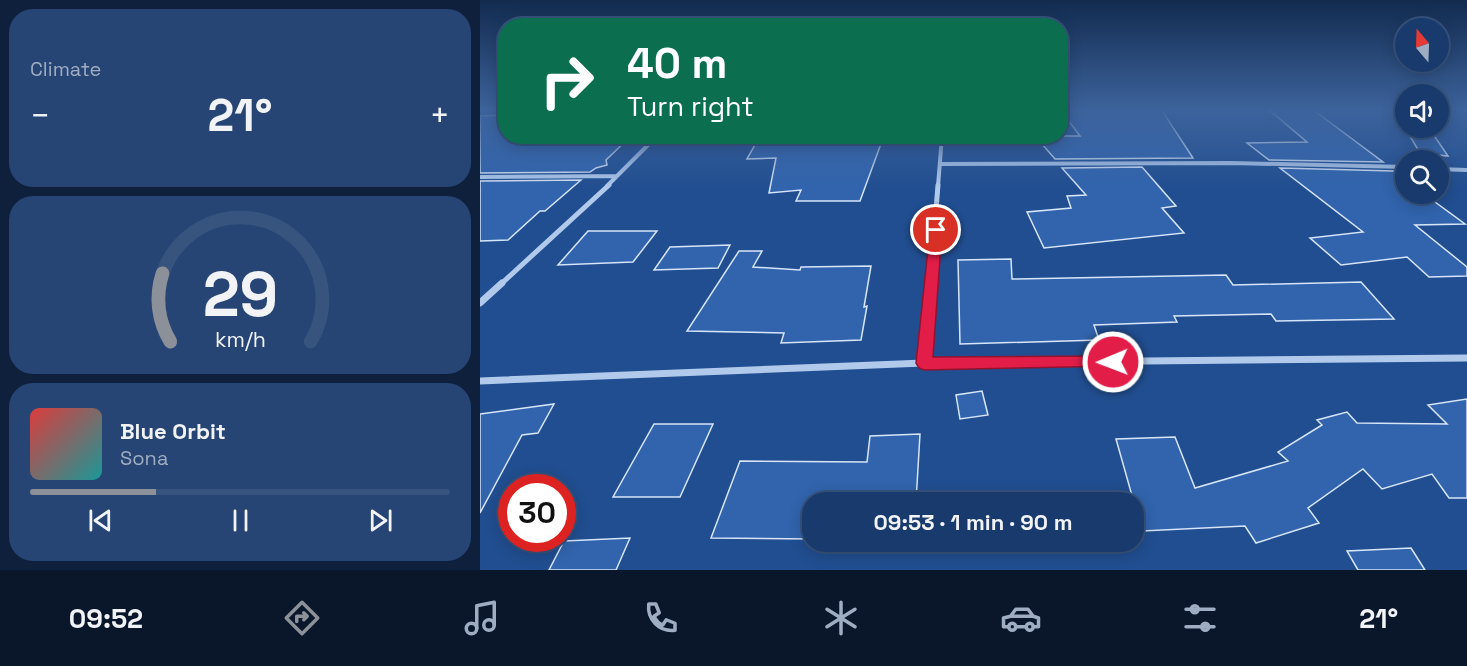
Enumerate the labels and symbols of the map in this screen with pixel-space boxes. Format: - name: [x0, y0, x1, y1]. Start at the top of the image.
- north arrow: [1395, 18, 1449, 72]
- pin: [910, 204, 961, 255]
- position arrow: [1081, 330, 1145, 394]
- speed limit sign: 30: [498, 474, 576, 552]

